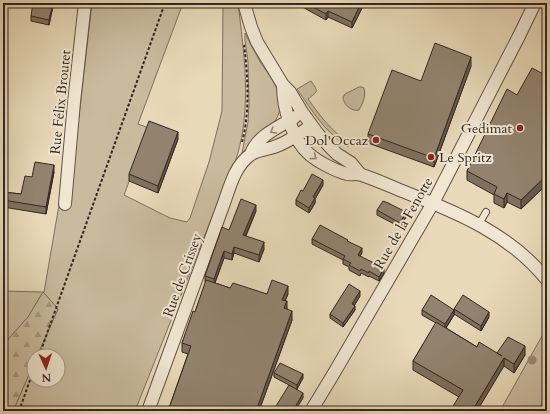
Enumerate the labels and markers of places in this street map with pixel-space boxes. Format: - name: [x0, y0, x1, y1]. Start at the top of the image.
- place label: Gedimat: [461, 119, 513, 138]
- marker: Gedimat: [515, 123, 525, 133]
- place label: Dol'Occaz: [305, 131, 369, 150]
- marker: Dol'Occaz: [371, 135, 381, 145]
- place label: Le Spritz: [439, 148, 493, 167]
- marker: Le Spritz: [426, 152, 436, 162]

